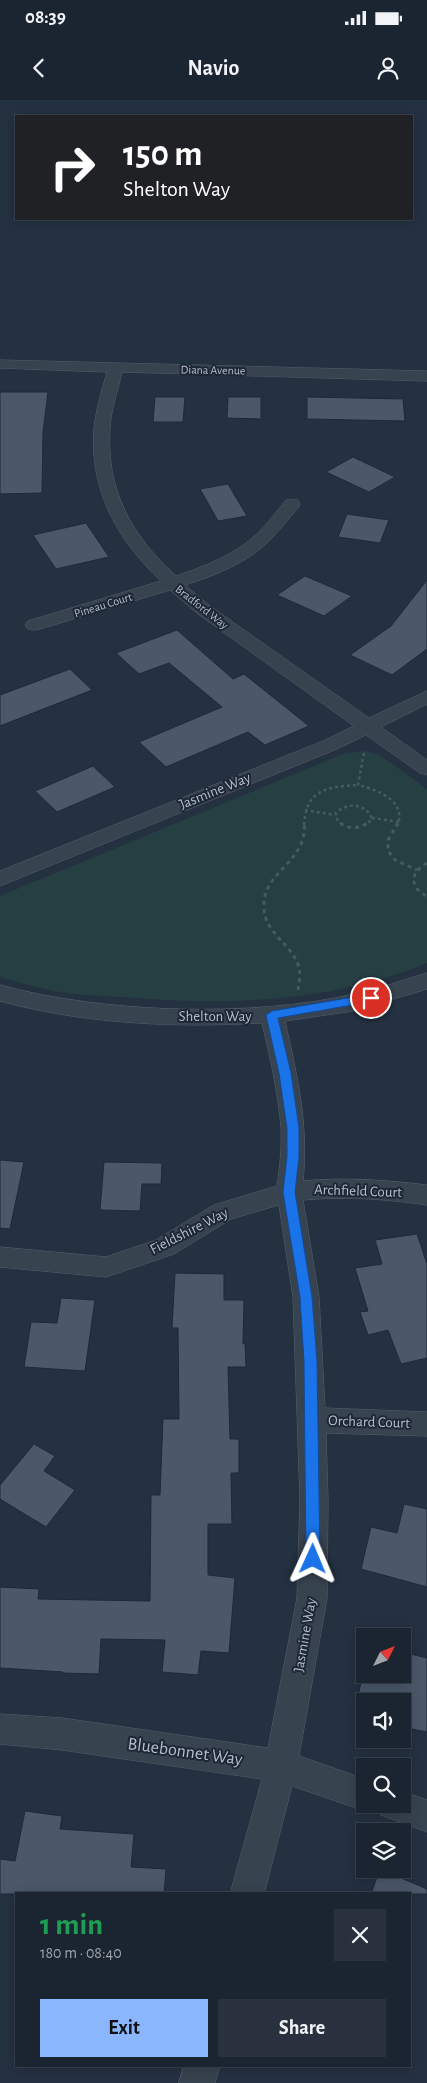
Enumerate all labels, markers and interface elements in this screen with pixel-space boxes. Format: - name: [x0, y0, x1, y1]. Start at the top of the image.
- text: 08:39: [25, 8, 66, 27]
- icon: back: [25, 54, 53, 82]
- icon: person: [374, 54, 402, 82]
- text: Navio: [188, 57, 239, 79]
- icon: right: [40, 135, 105, 200]
- text: 150 m: [123, 137, 203, 172]
- text: Shelton Way: [123, 178, 230, 200]
- street label: Diana Avenue: [181, 363, 245, 377]
- street label: Bradford Way: [173, 583, 231, 632]
- street label: Pineau Court: [73, 590, 134, 620]
- street label: Jasmine Way: [177, 770, 253, 812]
- pin: [350, 977, 392, 1019]
- icon: arrive: [357, 984, 385, 1012]
- street label: Shelton Way: [178, 1009, 252, 1024]
- street label: Archfield Court: [314, 1182, 402, 1200]
- street label: Fieldshire Way: [148, 1205, 231, 1257]
- street label: Orchard Court: [328, 1413, 410, 1431]
- position arrow: [286, 1532, 338, 1584]
- street label: Jasmine Way: [291, 1596, 319, 1673]
- north arrow: [356, 1628, 411, 1682]
- map controls: [356, 1628, 411, 1878]
- button: sound: [356, 1693, 411, 1748]
- street label: Bluebonnet Way: [126, 1735, 244, 1769]
- button: search: [356, 1758, 411, 1813]
- button: layers: [356, 1823, 411, 1878]
- button: close: [334, 1909, 386, 1961]
- text: 1 min: [40, 1910, 103, 1940]
- text: 180 m · 08:40: [40, 1945, 122, 1961]
- button: Exit: [40, 1999, 208, 2057]
- button: Share: [218, 1999, 386, 2057]

